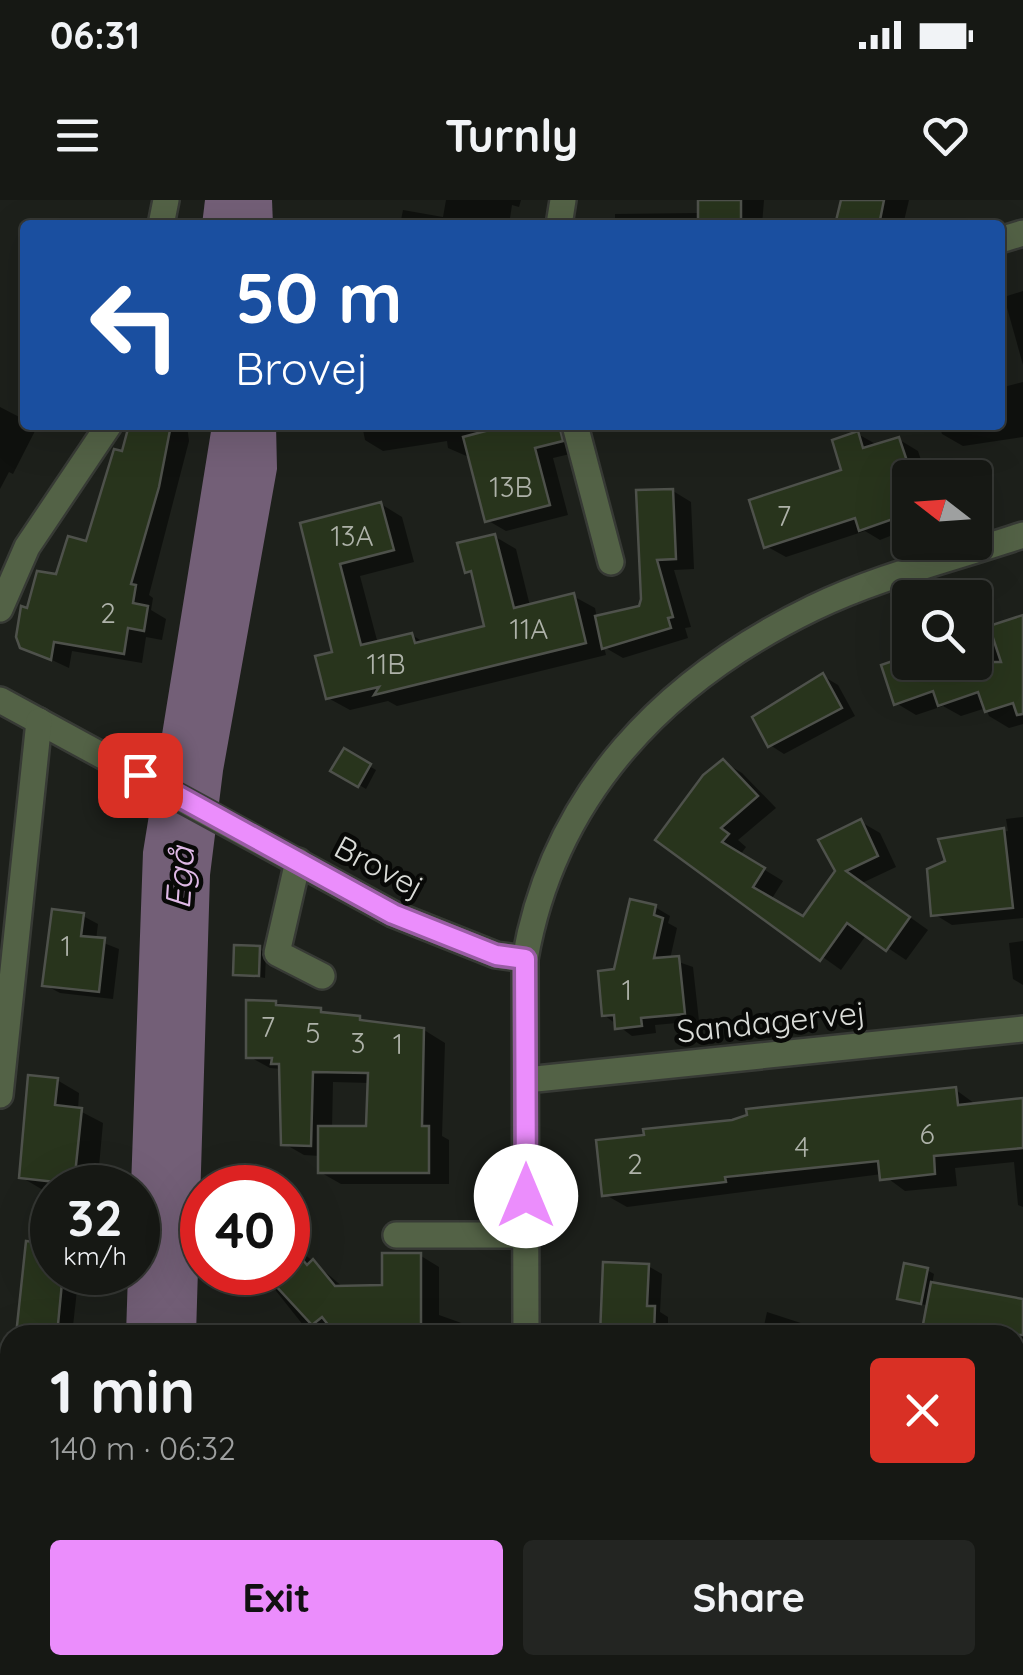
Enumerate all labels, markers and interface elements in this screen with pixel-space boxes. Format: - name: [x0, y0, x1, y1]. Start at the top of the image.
- text: 06:31: [50, 11, 140, 59]
- text: Turnly: [445, 107, 578, 163]
- icon: menu: [50, 108, 105, 163]
- icon: heart: [918, 108, 973, 163]
- text: 50 m: [235, 253, 402, 341]
- icon: left: [70, 260, 200, 390]
- text: Brovej: [235, 340, 369, 396]
- north arrow: [892, 460, 992, 560]
- map controls: [892, 460, 992, 680]
- house number: 13B: [489, 469, 533, 504]
- house number: 7: [777, 498, 791, 533]
- house number: 13A: [330, 518, 374, 553]
- button: search: [892, 580, 992, 680]
- house number: 2: [100, 595, 116, 630]
- house number: 11A: [510, 611, 548, 646]
- house number: 11B: [367, 646, 405, 681]
- pin: [98, 733, 183, 818]
- icon: arrive: [113, 748, 168, 803]
- street label: Brovej: [328, 826, 431, 906]
- water label: Egå: [155, 843, 203, 911]
- house number: 1: [61, 928, 71, 963]
- house number: 1: [622, 972, 632, 1007]
- street label: Sandagervej: [675, 991, 867, 1051]
- house number: 7: [261, 1009, 275, 1044]
- house number: 5: [305, 1015, 321, 1050]
- house number: 3: [351, 1025, 365, 1060]
- house number: 1: [393, 1026, 403, 1061]
- house number: 6: [919, 1116, 935, 1151]
- house number: 4: [795, 1129, 809, 1164]
- position arrow: [474, 1144, 578, 1248]
- house number: 2: [627, 1146, 643, 1181]
- speed limit sign: 40: [180, 1165, 310, 1295]
- text: 32: [67, 1186, 123, 1249]
- text: km/h: [63, 1240, 127, 1271]
- text: 1 min: [50, 1353, 195, 1428]
- button: close: [870, 1358, 975, 1463]
- text: 140 m · 06:32: [50, 1428, 236, 1468]
- button: Exit: [50, 1540, 503, 1655]
- button: Share: [523, 1540, 975, 1655]

